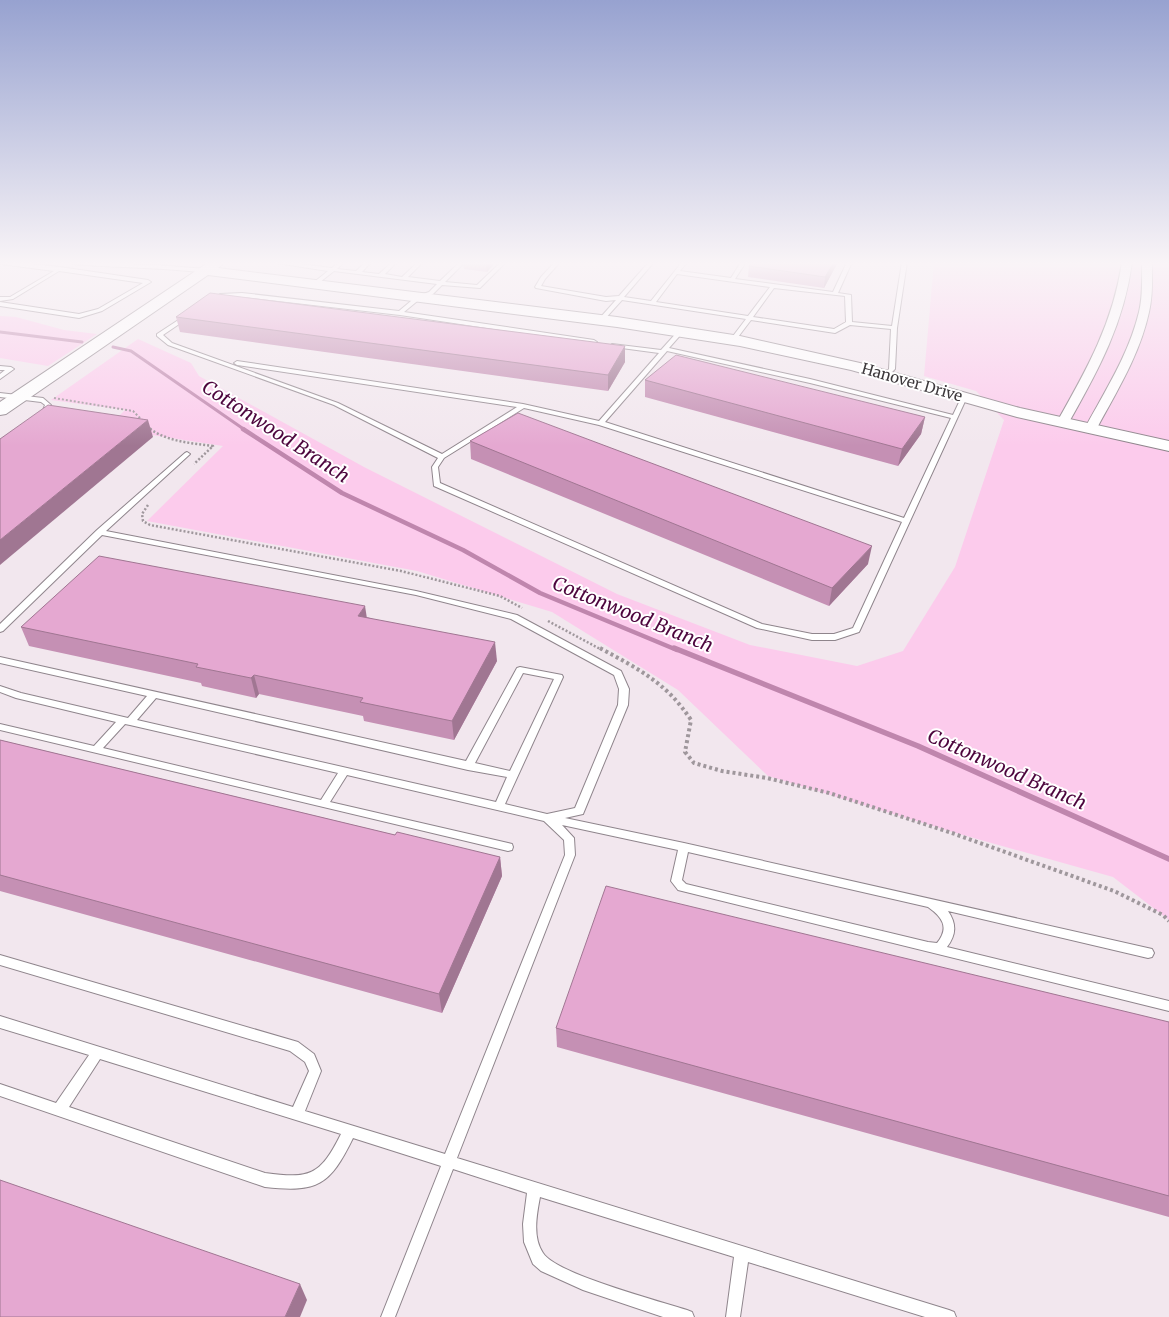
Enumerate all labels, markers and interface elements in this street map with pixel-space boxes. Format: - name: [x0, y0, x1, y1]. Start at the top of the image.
- street label: Hanover Drive: [859, 359, 965, 406]
- water label: Cottonwood Branch: [198, 374, 354, 488]
- water label: Cottonwood Branch: [549, 571, 717, 657]
- water label: Cottonwood Branch: [924, 723, 1090, 815]

